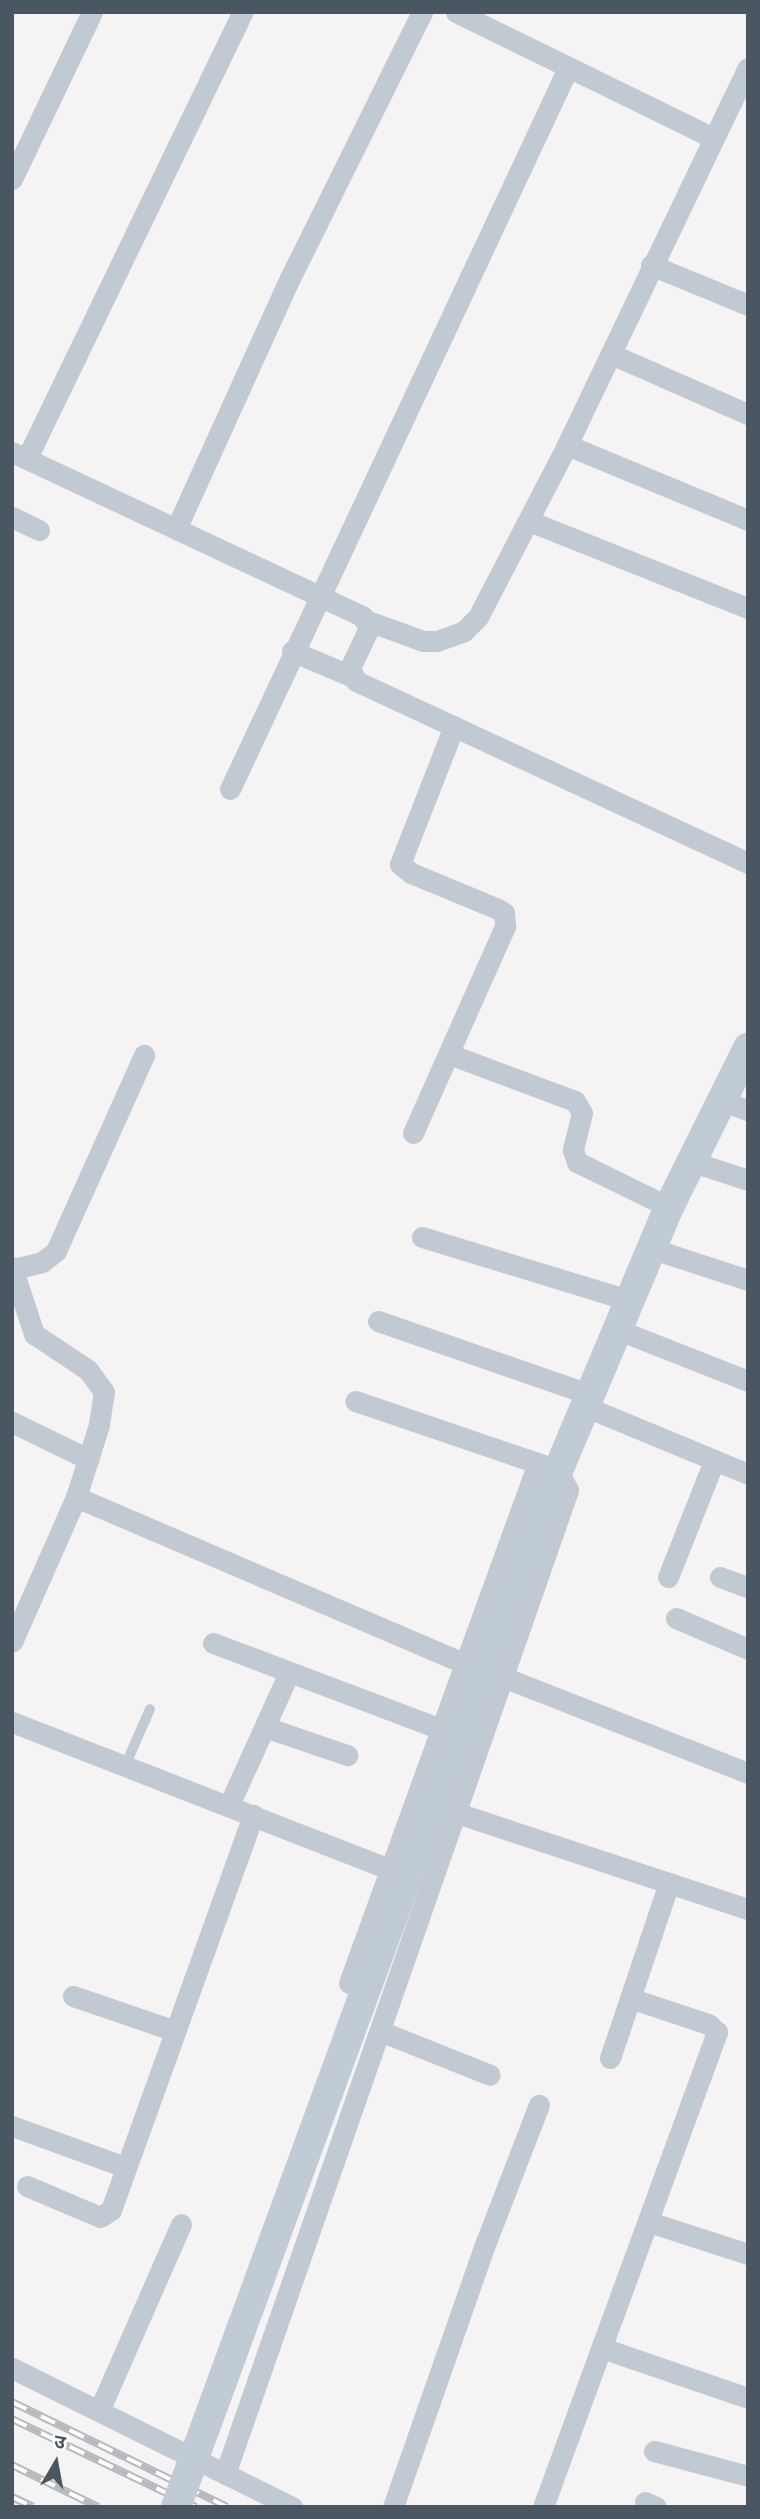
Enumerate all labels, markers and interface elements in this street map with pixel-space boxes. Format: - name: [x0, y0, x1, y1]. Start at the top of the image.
- north arrow: [21, 2428, 91, 2498]
- text: उ: [52, 2429, 67, 2455]

